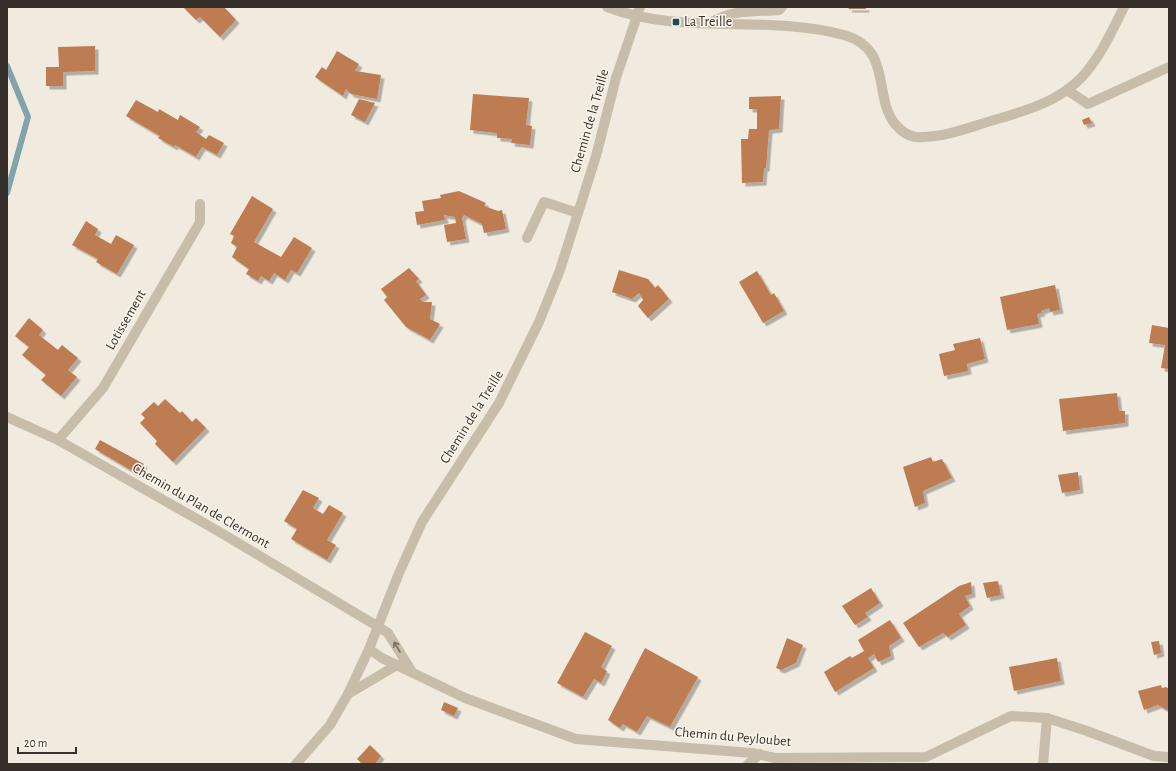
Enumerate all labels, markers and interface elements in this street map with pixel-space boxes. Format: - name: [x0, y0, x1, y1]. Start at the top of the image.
- place label: La Treille: [684, 15, 732, 29]
- marker: La Treille: [671, 17, 681, 27]
- street label: Chemin de la Treille: [569, 68, 611, 174]
- street label: Lotissement: [103, 287, 149, 352]
- street label: Chemin de la Treille: [438, 368, 506, 466]
- street label: Chemin du Plan de Clermont: [130, 461, 272, 551]
- one-way arrow: [392, 641, 400, 653]
- street label: Chemin du Peyloubet: [674, 725, 792, 749]
- scale bar: [18, 729, 76, 755]
- text: 20 m: [24, 737, 47, 749]

